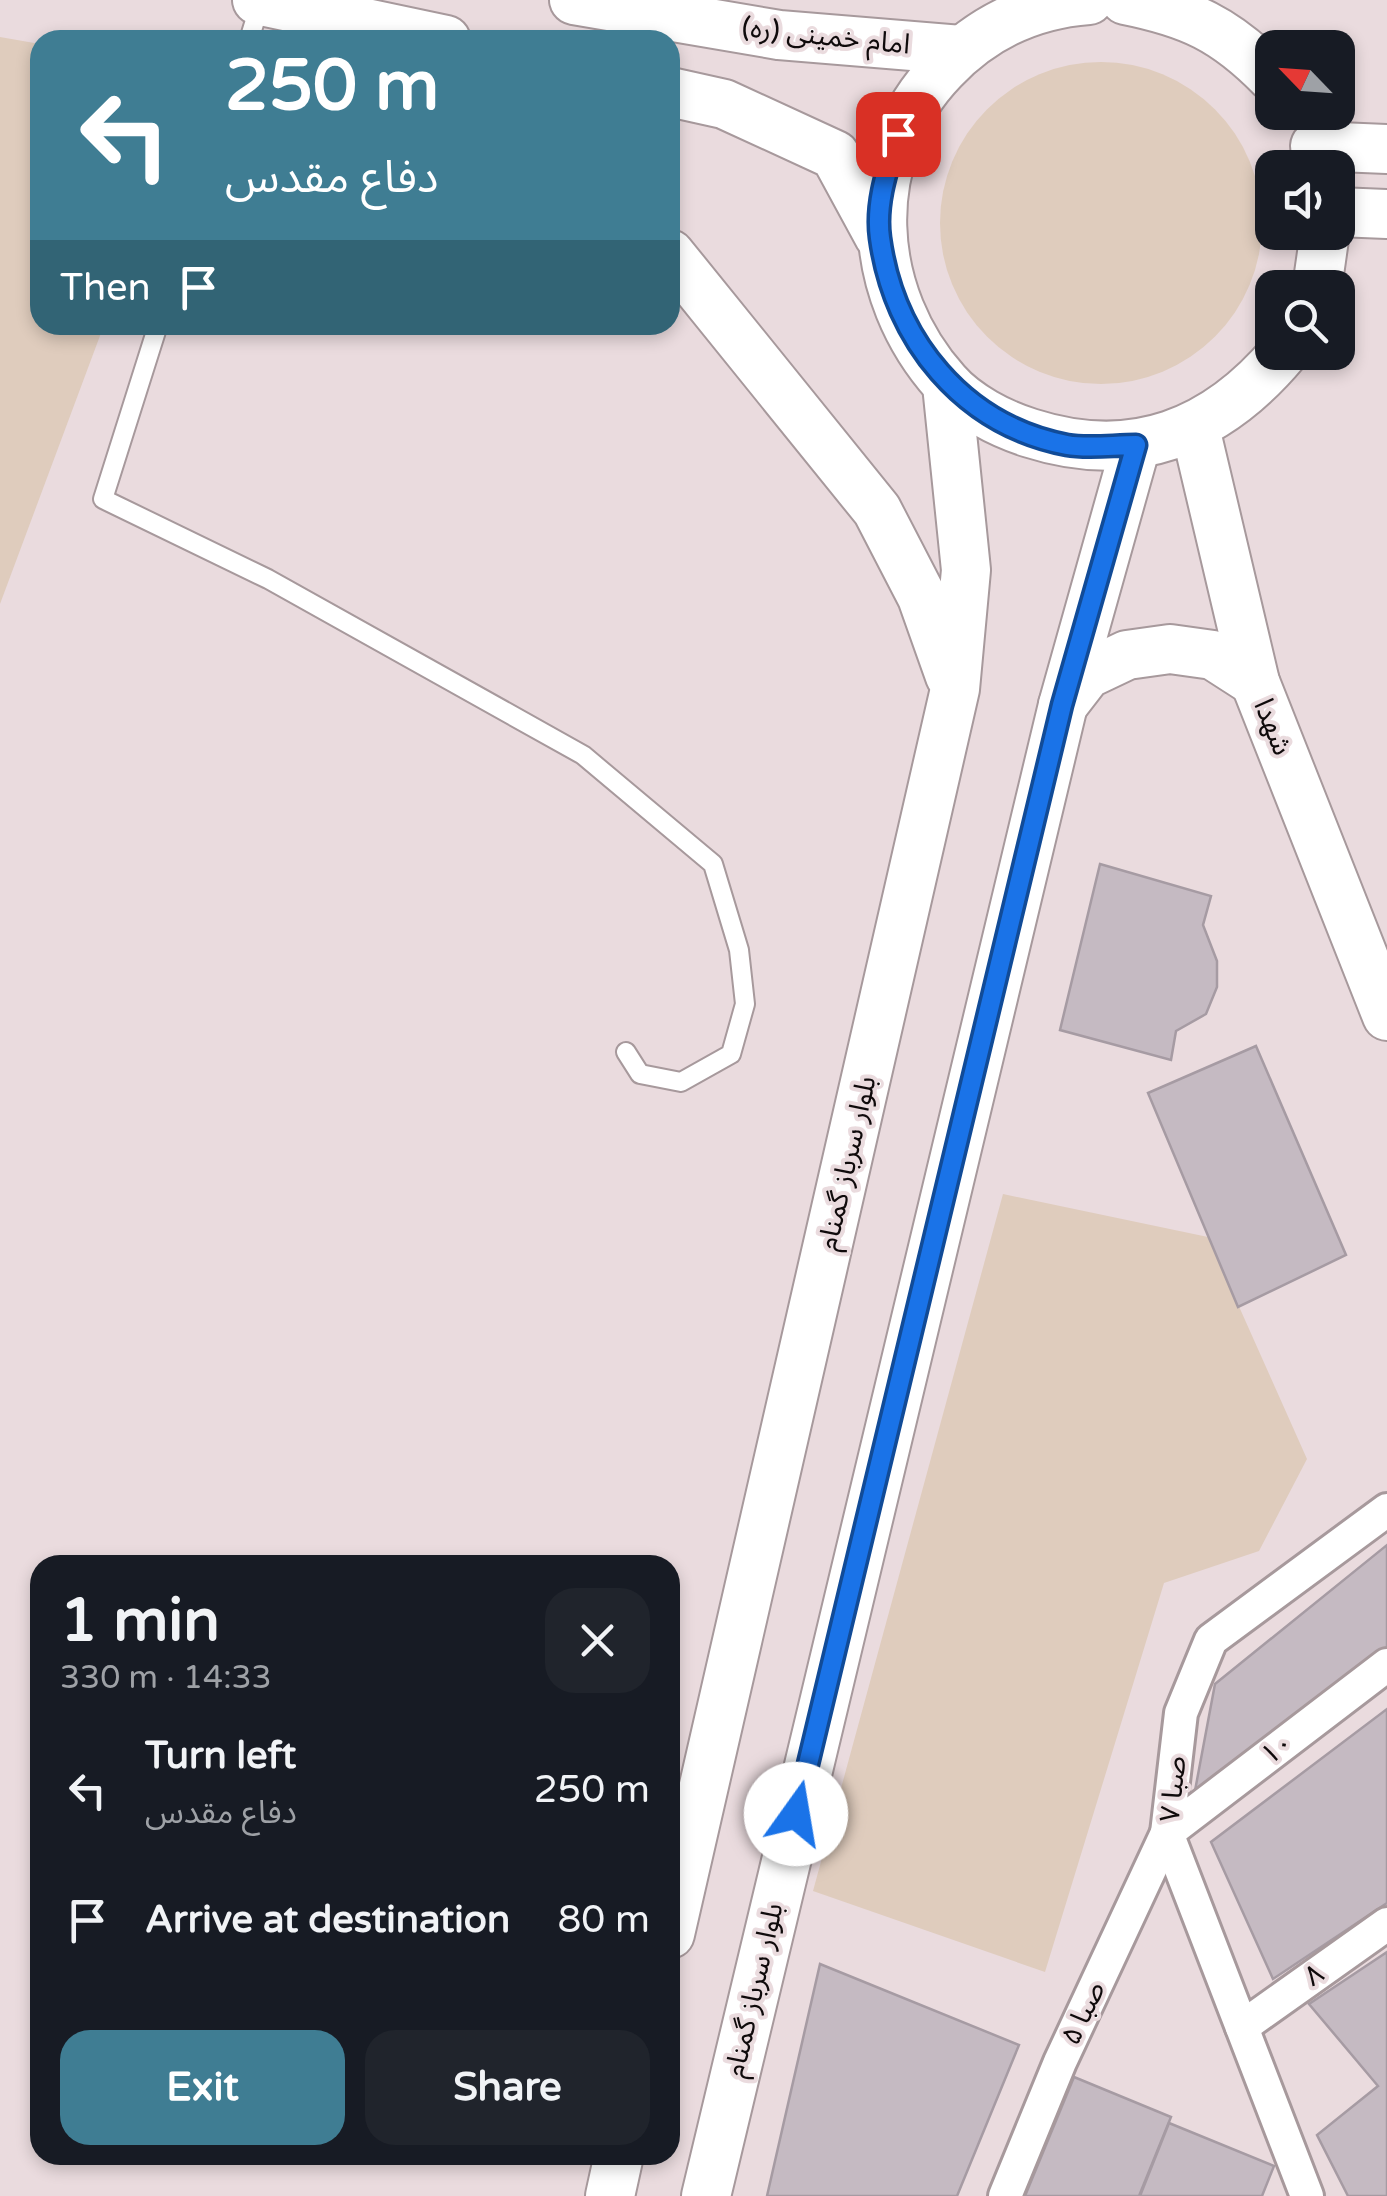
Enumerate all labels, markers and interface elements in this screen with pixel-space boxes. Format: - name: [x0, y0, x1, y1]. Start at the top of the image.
- street label: امام خمینی (ره): [740, 10, 912, 65]
- north arrow: [1255, 30, 1355, 130]
- map controls: [1255, 30, 1355, 370]
- text: 250 m: [225, 45, 439, 129]
- icon: left: [60, 70, 190, 200]
- pin: [856, 92, 941, 177]
- icon: arrive: [871, 107, 926, 162]
- button: sound: [1255, 150, 1355, 250]
- text: دفاع مقدس: [225, 151, 438, 205]
- icon: arrive: [171, 260, 226, 315]
- text: Then: [60, 265, 151, 311]
- button: search: [1255, 270, 1355, 370]
- street label: شهدا: [1246, 694, 1300, 760]
- street label: بلوار سرباز گمنام: [810, 1073, 886, 1254]
- text: 1 min: [60, 1585, 220, 1657]
- button: close: [545, 1588, 650, 1693]
- text: 330 m · 14:33: [60, 1659, 272, 1697]
- street label: ۱۰: [1254, 1726, 1300, 1772]
- text: Turn left: [145, 1733, 296, 1779]
- street label: صبا ۷: [1153, 1754, 1193, 1824]
- position arrow: [744, 1762, 848, 1866]
- icon: left: [60, 1763, 115, 1818]
- text: 250 m: [534, 1767, 650, 1813]
- text: دفاع مقدس: [145, 1794, 297, 1832]
- icon: arrive: [60, 1893, 115, 1948]
- text: Arrive at destination: [145, 1897, 510, 1943]
- text: 80 m: [558, 1897, 650, 1943]
- street label: بلوار سرباز گمنام: [717, 1900, 793, 2081]
- street label: ۸: [1298, 1956, 1330, 1994]
- street label: صبا ۵: [1054, 1976, 1112, 2050]
- button: Exit: [60, 2030, 345, 2145]
- button: Share: [365, 2030, 650, 2145]

